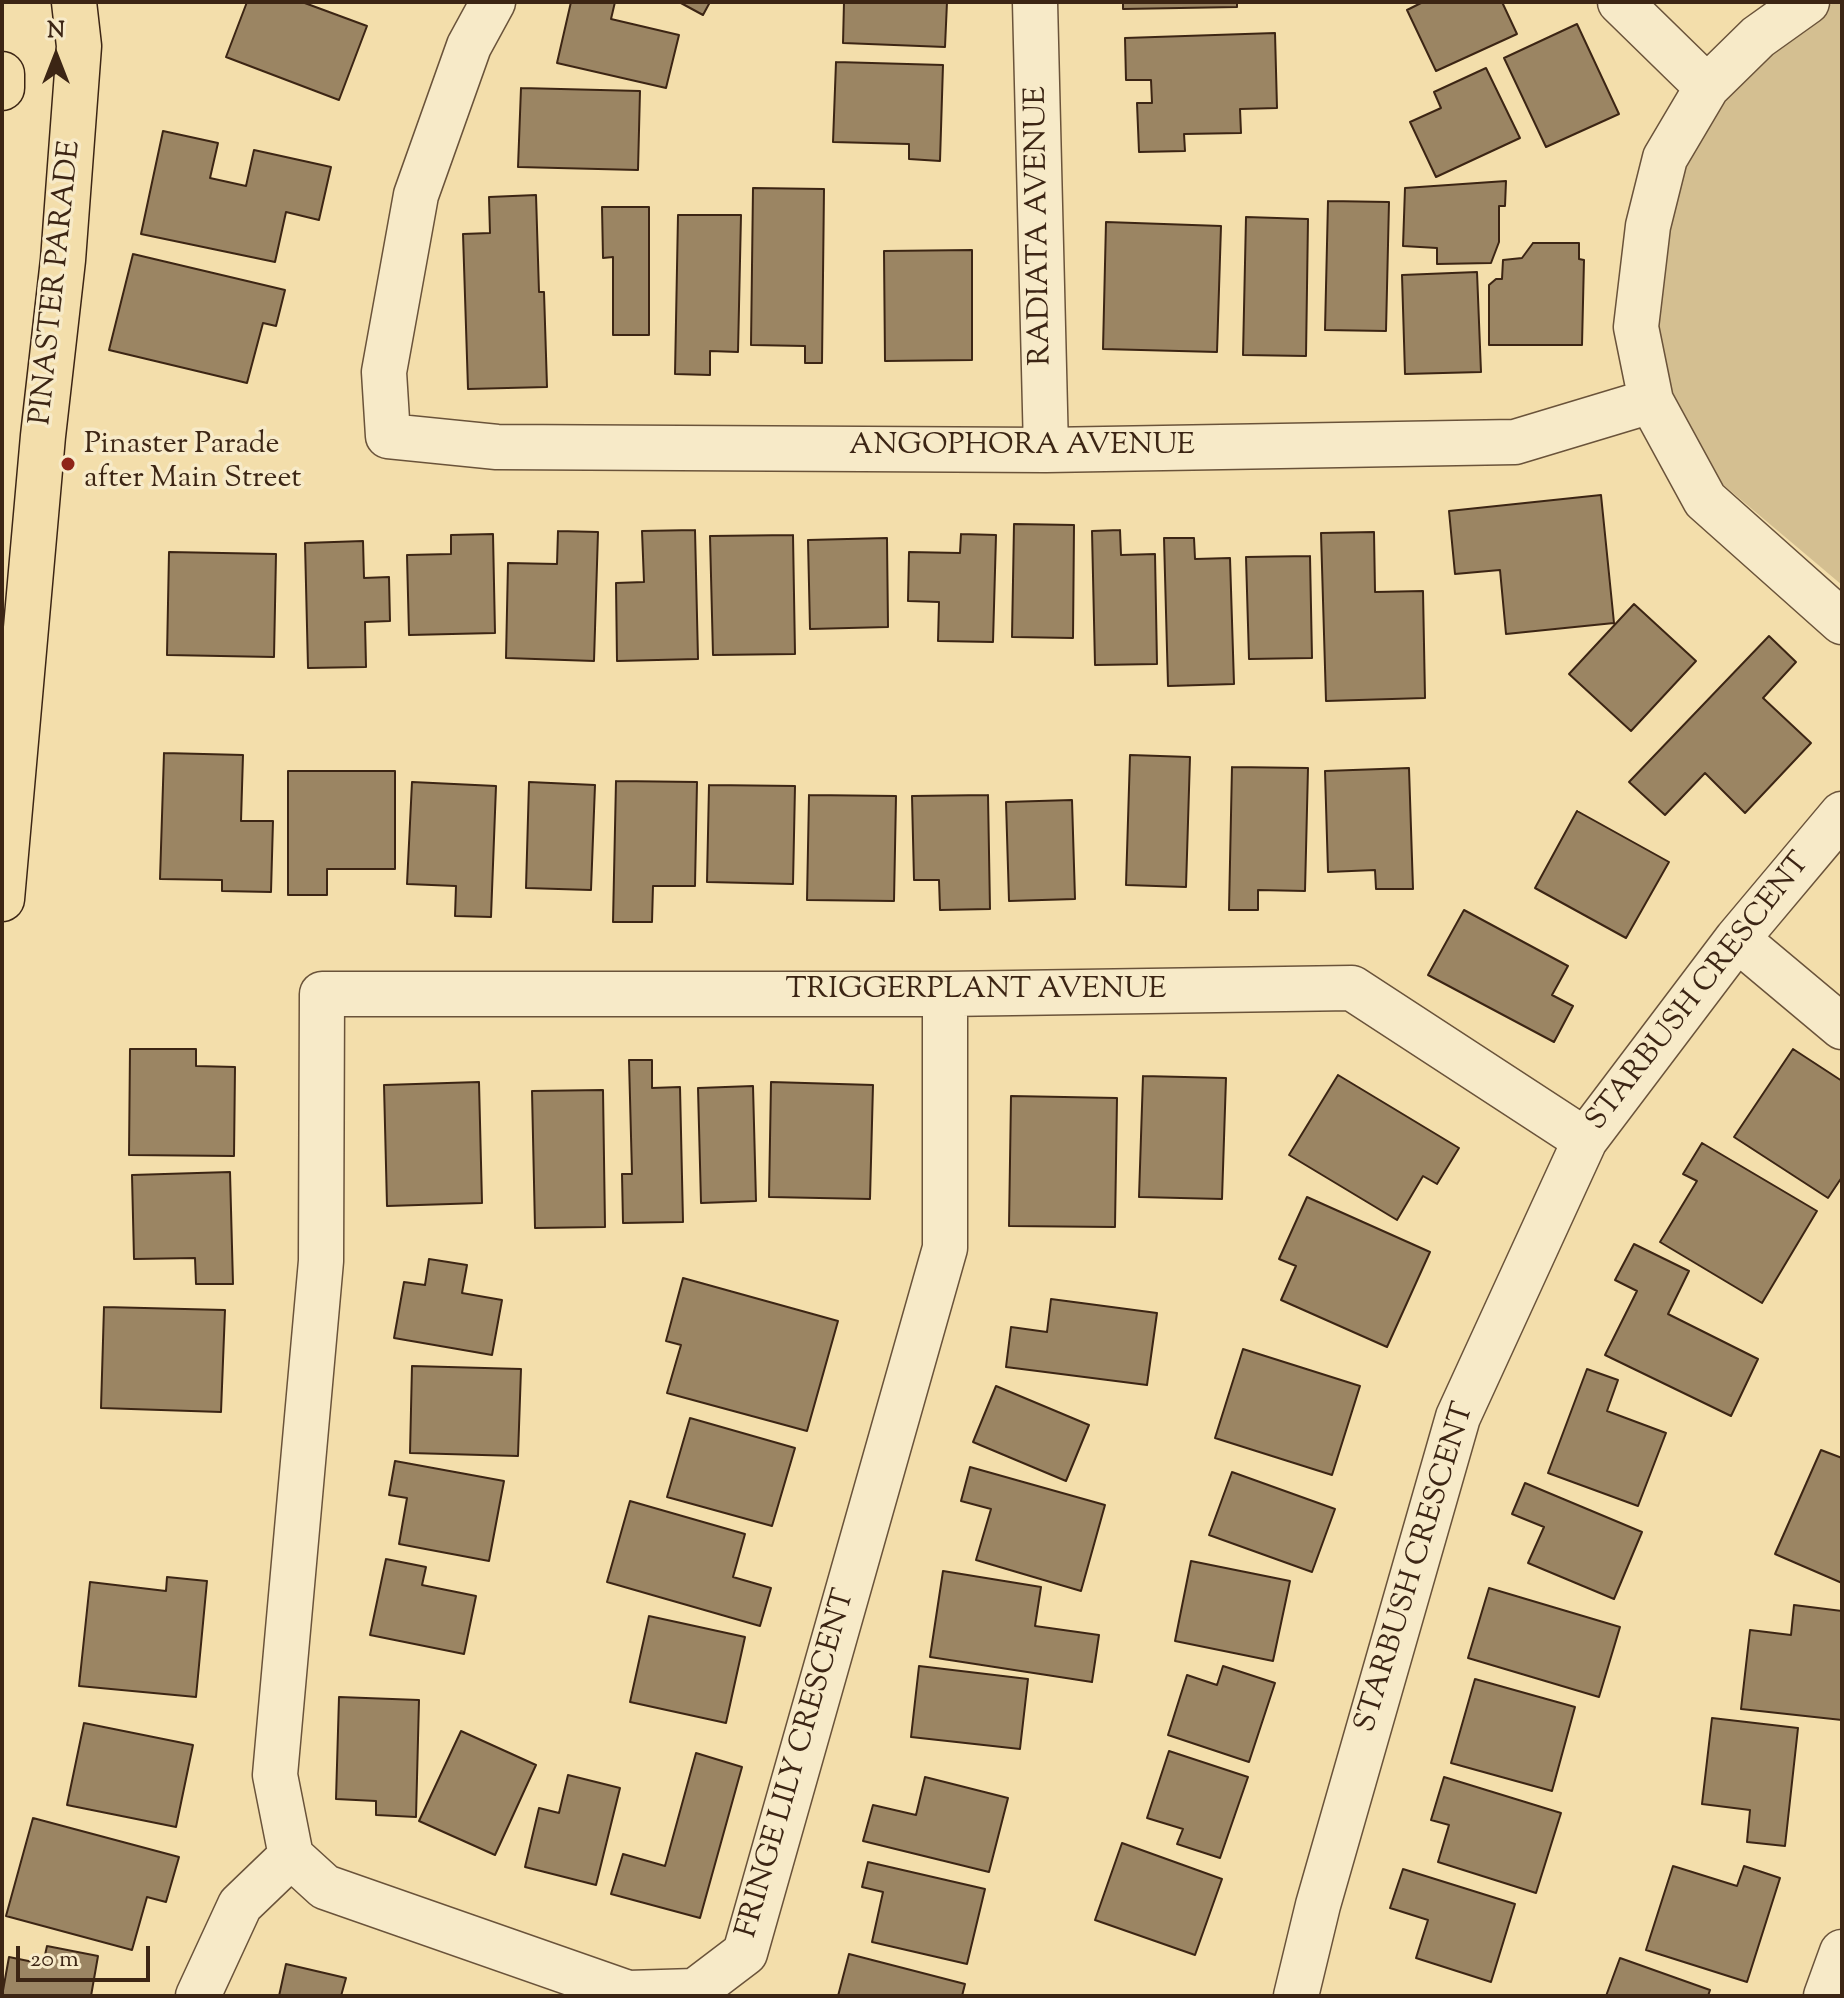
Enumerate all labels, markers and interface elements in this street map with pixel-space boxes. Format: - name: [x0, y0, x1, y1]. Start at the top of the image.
- north arrow: [16, 16, 96, 96]
- text: N: [47, 16, 65, 48]
- street label: RADIATA AVENUE: [1021, 86, 1061, 366]
- street label: PINASTER PARADE: [25, 139, 91, 427]
- place label: Pinaster Parade after Main Street: [84, 429, 302, 500]
- street label: ANGOPHORA AVENUE: [849, 430, 1195, 466]
- marker: Pinaster Parade after Main Street: [59, 455, 77, 473]
- street label: STARBUSH CRESCENT: [1580, 847, 1820, 1139]
- street label: TRIGGERPLANT AVENUE: [786, 974, 1166, 1010]
- street label: STARBUSH CRESCENT: [1350, 1399, 1484, 1737]
- street label: FRINGE LILY CRESCENT: [731, 1586, 865, 1942]
- scale bar: [20, 1930, 154, 1980]
- text: 20 m: [30, 1943, 79, 1977]

